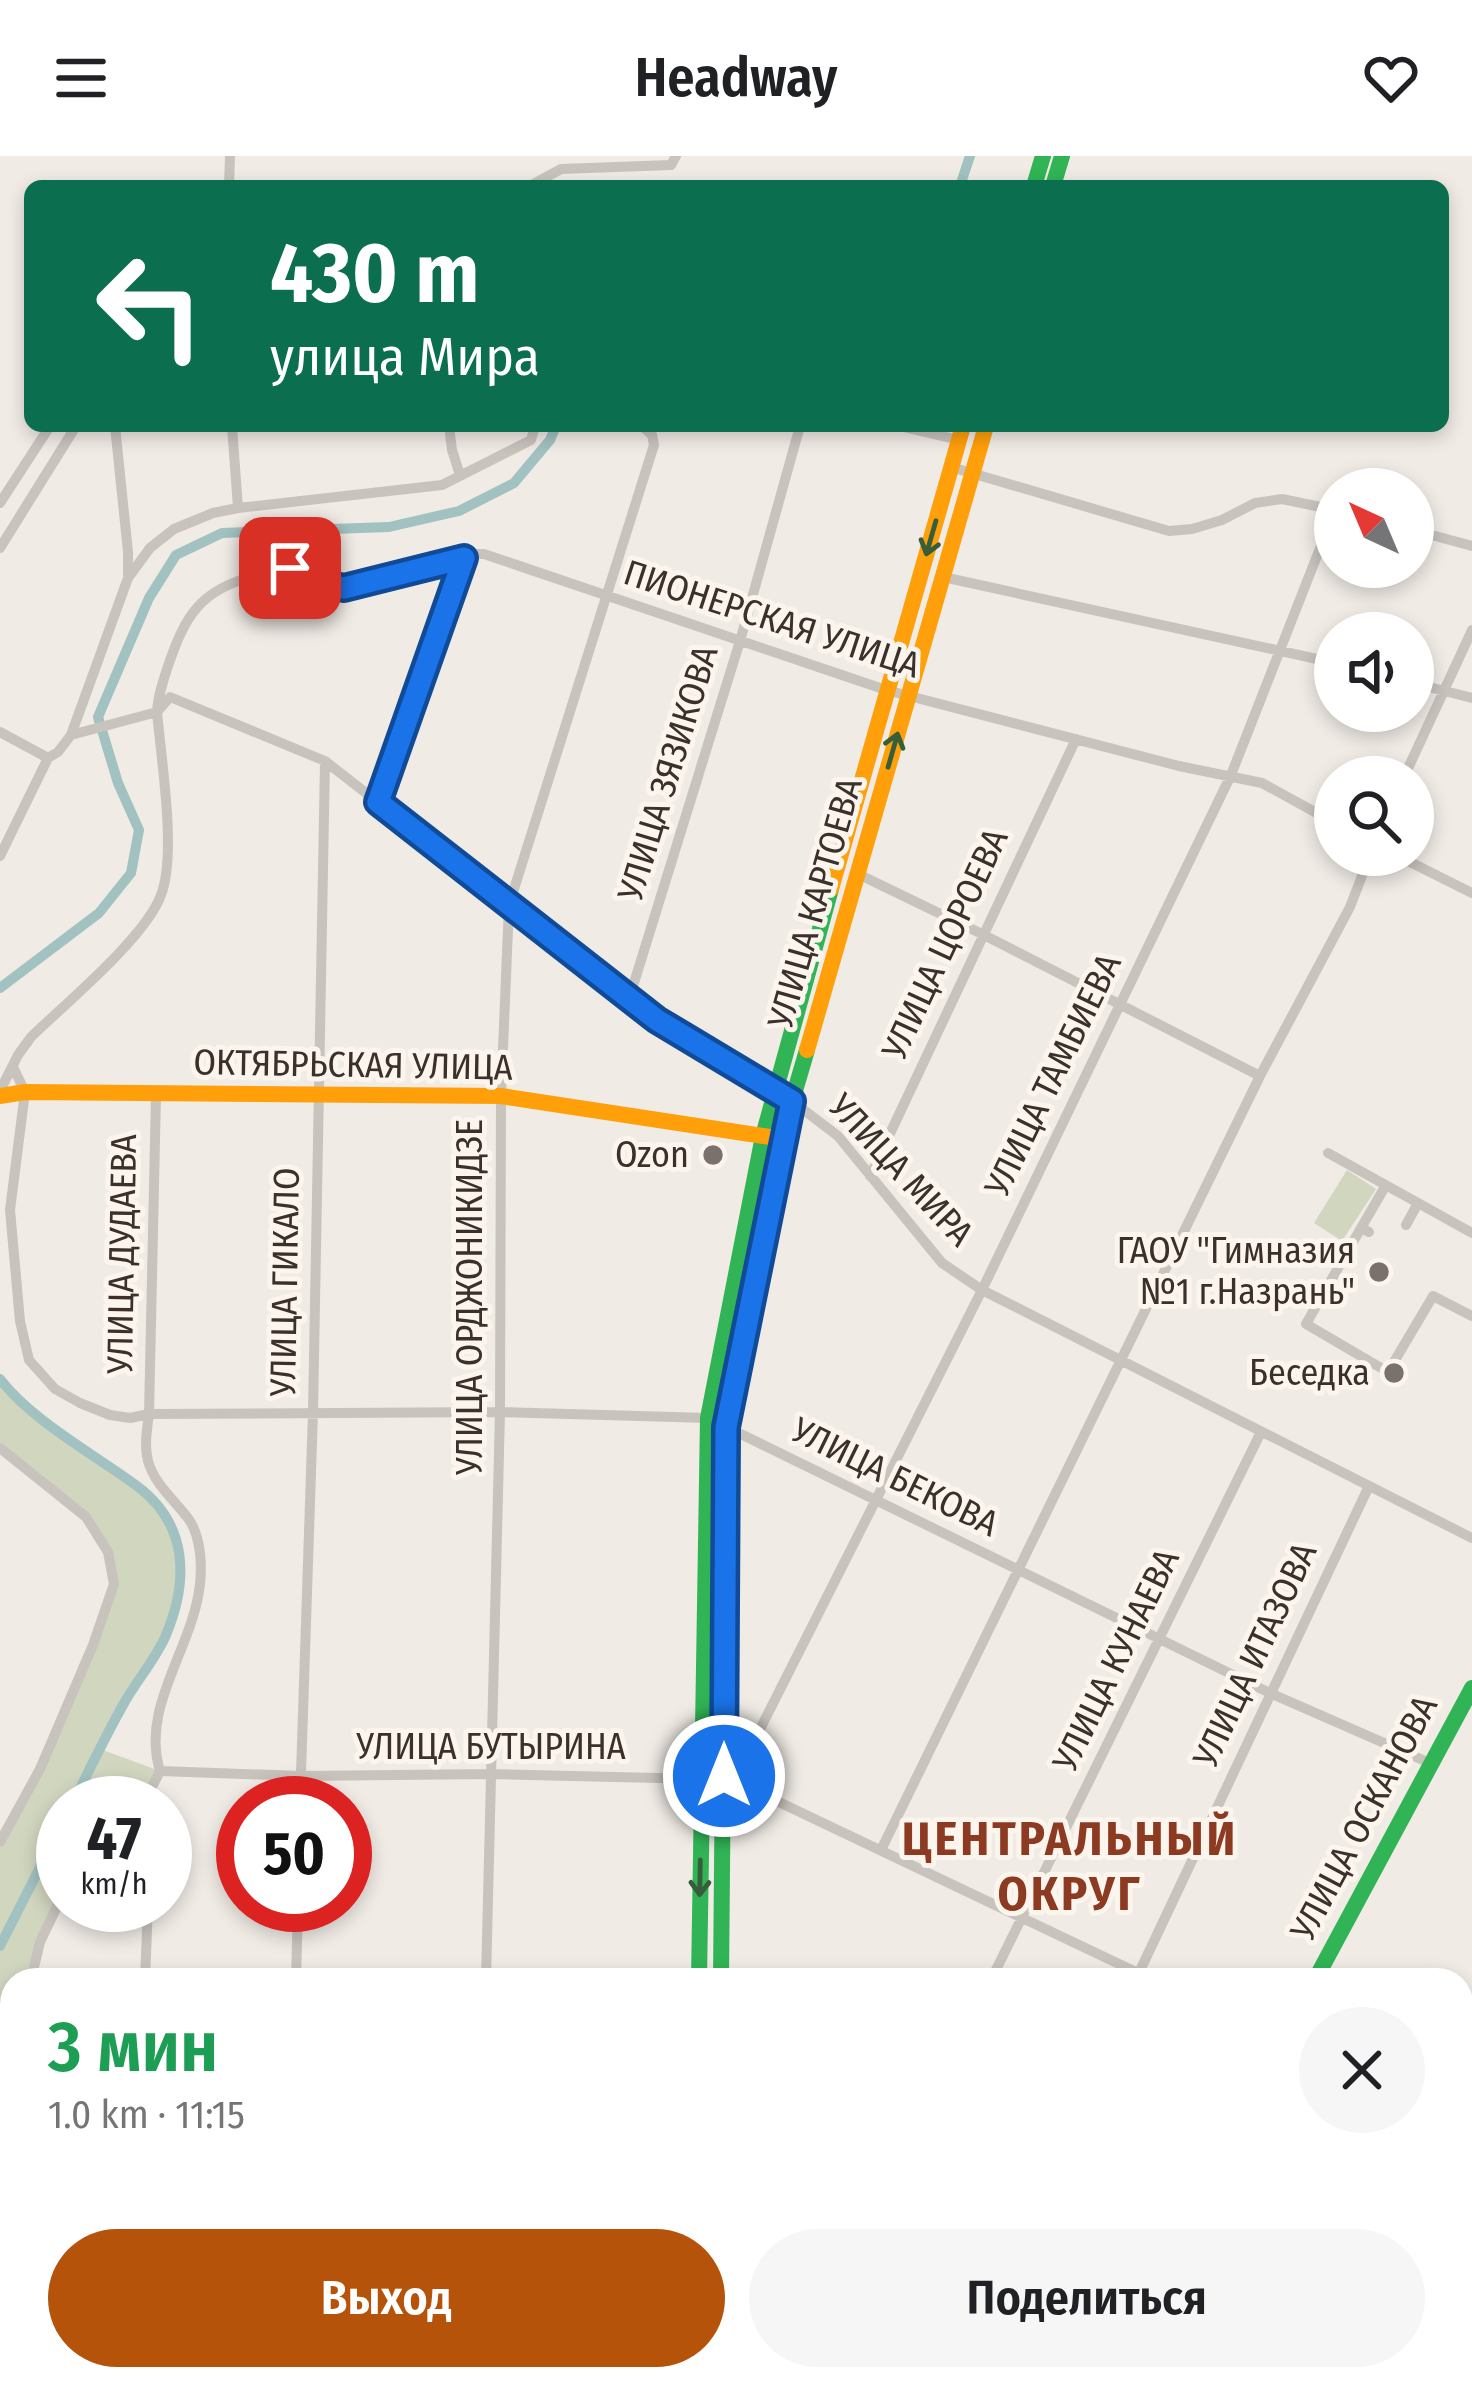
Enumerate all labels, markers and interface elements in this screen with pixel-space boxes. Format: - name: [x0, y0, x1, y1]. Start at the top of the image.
- icon: menu: [48, 45, 114, 111]
- icon: heart: [1358, 45, 1424, 111]
- text: Headway: [635, 46, 837, 110]
- text: 430 m: [270, 223, 479, 324]
- icon: left: [72, 228, 228, 384]
- text: улица Мира: [270, 325, 540, 389]
- north arrow: [1314, 468, 1434, 588]
- map controls: [1314, 468, 1434, 876]
- pin: [239, 517, 341, 619]
- one-way arrow: [918, 518, 940, 556]
- icon: arrive: [257, 535, 323, 601]
- street label: ПИОНЕРСКАЯ УЛИЦА: [618, 550, 926, 688]
- button: sound: [1314, 612, 1434, 732]
- street label: УЛИЦА ЗЯЗИКОВА: [608, 640, 728, 907]
- one-way arrow: [883, 732, 905, 770]
- button: search: [1314, 756, 1434, 876]
- street label: УЛИЦА КАРТОЕВА: [758, 773, 872, 1034]
- street label: УЛИЦА ЦОРОЕВА: [872, 822, 1018, 1067]
- street label: УЛИЦА ТАМБИЕВА: [975, 947, 1131, 1204]
- street label: ОКТЯБРЬСКАЯ УЛИЦА: [193, 1040, 513, 1090]
- street label: УЛИЦА МИРА: [819, 1084, 983, 1255]
- street label: УЛИЦА ОРДЖОНИКИДЗЕ: [448, 1119, 492, 1476]
- place label: Ozon: [615, 1133, 689, 1177]
- street label: УЛИЦА ДУДАЕВА: [98, 1134, 146, 1375]
- marker: Ozon: [700, 1142, 726, 1168]
- street label: УЛИЦА ГИКАЛО: [261, 1167, 309, 1398]
- place label: ГАОУ "Гимназия №1 г.Назрань": [1117, 1229, 1355, 1314]
- marker: ГАОУ "Гимназия №1 г.Назрань": [1366, 1259, 1392, 1285]
- place label: Беседка: [1249, 1351, 1370, 1395]
- marker: Беседка: [1381, 1360, 1407, 1386]
- street label: УЛИЦА БЕКОВА: [784, 1408, 1006, 1546]
- street label: УЛИЦА ИТАЗОВА: [1183, 1536, 1326, 1775]
- street label: УЛИЦА КУНАЕВА: [1043, 1542, 1189, 1779]
- street label: УЛИЦА ОСКАНОВА: [1281, 1688, 1447, 1949]
- position arrow: [661, 1713, 787, 1839]
- street label: УЛИЦА БУТЫРИНА: [355, 1725, 626, 1769]
- speed limit sign: 50: [216, 1776, 372, 1932]
- text: 47: [86, 1803, 142, 1875]
- district label: ЦЕНТРАЛЬНЫЙ ОКРУГ: [902, 1810, 1238, 1923]
- one-way arrow: [688, 1858, 711, 1897]
- text: km/h: [81, 1866, 147, 1902]
- text: 3 мин: [48, 2004, 218, 2090]
- button: close: [1299, 2007, 1425, 2133]
- text: 1.0 km · 11:15: [48, 2092, 245, 2138]
- button: Выход: [48, 2229, 725, 2367]
- button: Поделиться: [749, 2229, 1425, 2367]

